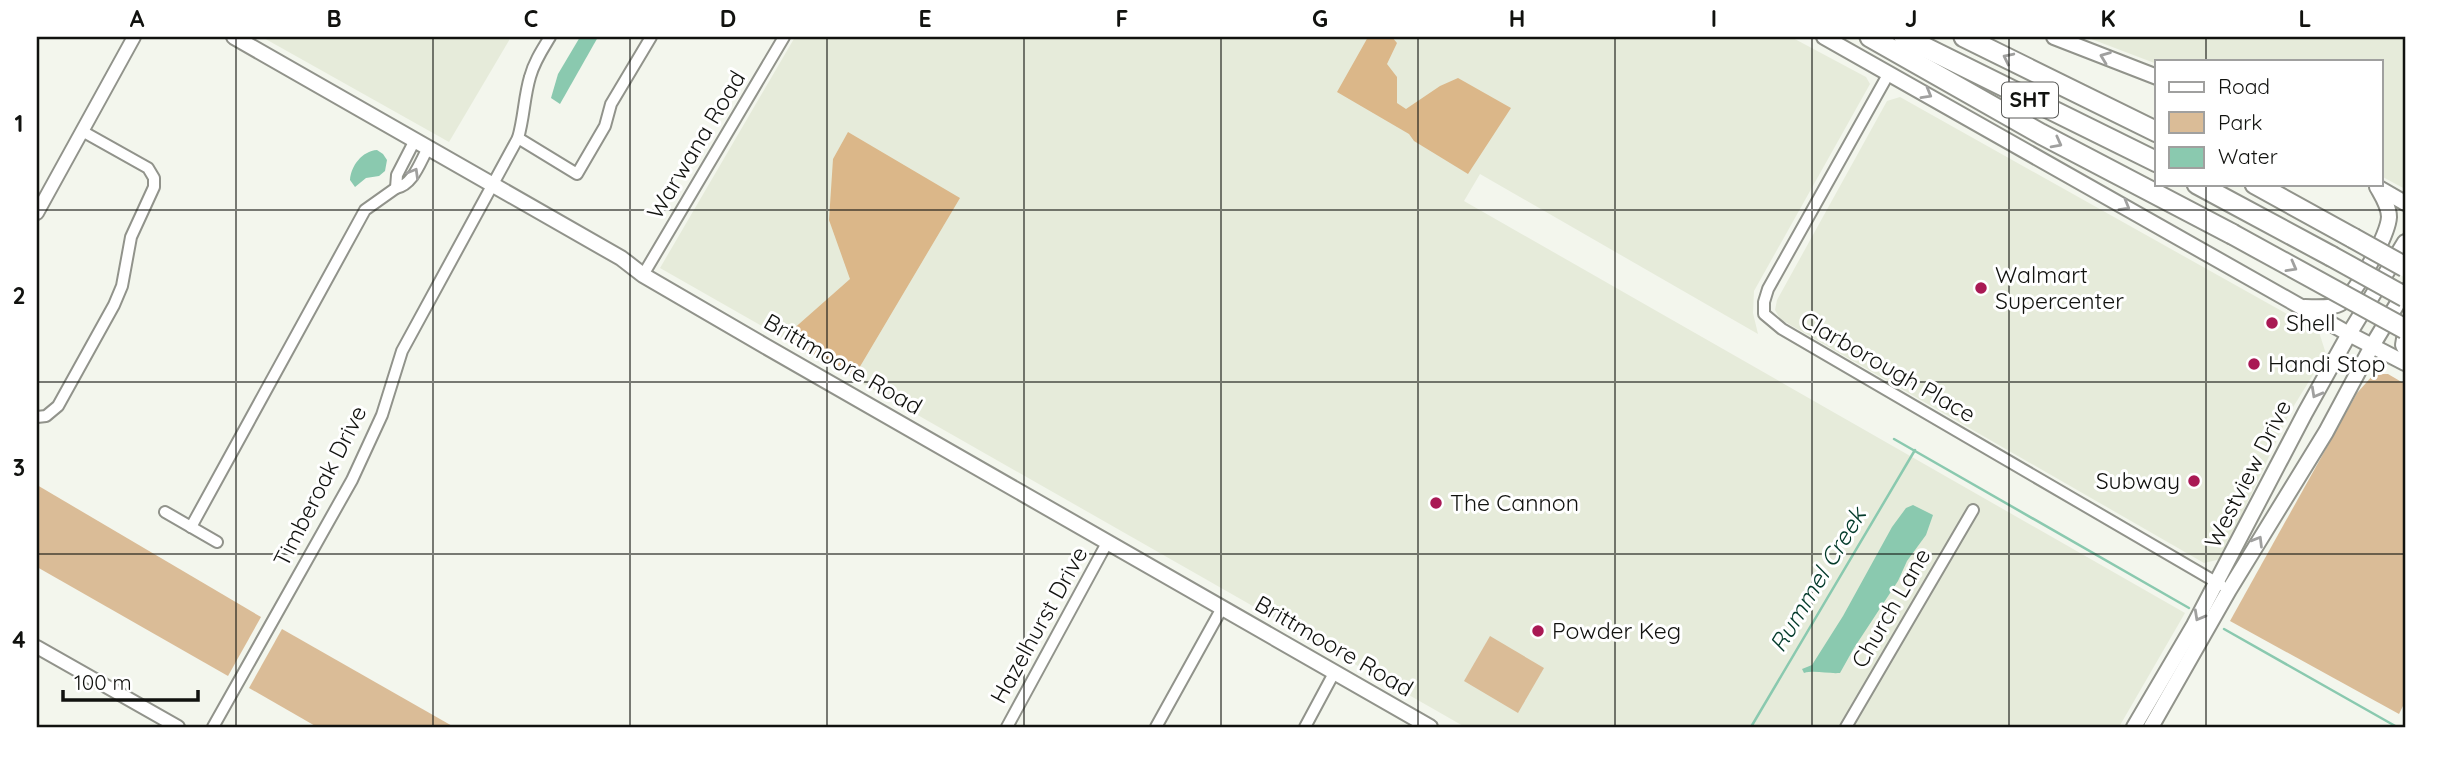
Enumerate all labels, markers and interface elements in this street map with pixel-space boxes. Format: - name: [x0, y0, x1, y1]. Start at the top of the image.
- text: A: [130, 4, 145, 33]
- text: B: [326, 4, 342, 33]
- text: C: [524, 4, 538, 33]
- text: D: [720, 4, 736, 33]
- text: E: [918, 4, 932, 33]
- text: F: [1116, 4, 1128, 33]
- text: G: [1312, 4, 1328, 33]
- text: H: [1509, 4, 1525, 33]
- text: I: [1711, 4, 1717, 33]
- text: J: [1905, 4, 1917, 33]
- text: K: [2100, 4, 2116, 33]
- text: L: [2299, 4, 2311, 33]
- one-way arrow: [2100, 51, 2112, 65]
- one-way arrow: [2003, 53, 2015, 67]
- legend: [2155, 60, 2382, 186]
- street label: Warwana Road: [640, 65, 751, 224]
- text: Road: [2218, 73, 2270, 99]
- road number: SHT: [2002, 82, 2058, 118]
- one-way arrow: [1919, 86, 1932, 99]
- text: 1: [15, 109, 23, 138]
- text: Park: [2218, 109, 2262, 135]
- one-way arrow: [2050, 135, 2062, 148]
- text: Water: [2218, 143, 2278, 169]
- one-way arrow: [406, 167, 419, 180]
- one-way arrow: [2117, 197, 2130, 210]
- one-way arrow: [2284, 258, 2297, 272]
- place label: Walmart Supercenter: [1995, 260, 2124, 315]
- marker: Walmart Supercenter: [1973, 280, 1989, 296]
- text: 2: [12, 281, 26, 310]
- street label: Clarborough Place: [1795, 305, 1981, 429]
- street label: Brittmoore Road: [759, 307, 927, 421]
- place label: Shell: [2286, 308, 2336, 337]
- marker: Shell: [2264, 315, 2280, 331]
- place label: Handi Stop: [2268, 349, 2385, 378]
- marker: Handi Stop: [2246, 356, 2262, 372]
- one-way arrow: [2311, 386, 2324, 399]
- street label: Westview Drive: [2198, 395, 2297, 553]
- street label: Timberoak Drive: [266, 400, 373, 571]
- text: 3: [13, 453, 25, 482]
- place label: Subway: [2096, 466, 2180, 495]
- marker: Subway: [2186, 473, 2202, 489]
- place label: The Cannon: [1450, 488, 1579, 517]
- marker: The Cannon: [1428, 495, 1444, 511]
- water label: Rummel Creek: [1762, 500, 1873, 657]
- one-way arrow: [2250, 536, 2263, 549]
- street label: Hazelhurst Drive: [984, 541, 1094, 708]
- street label: Church Lane: [1845, 543, 1936, 673]
- street label: Brittmoore Road: [1250, 589, 1418, 703]
- one-way arrow: [2193, 609, 2207, 622]
- place label: Powder Keg: [1552, 616, 1681, 645]
- marker: Powder Keg: [1530, 623, 1546, 639]
- text: 4: [12, 625, 26, 654]
- scale bar: [63, 659, 198, 703]
- text: 100 m: [74, 669, 132, 695]

